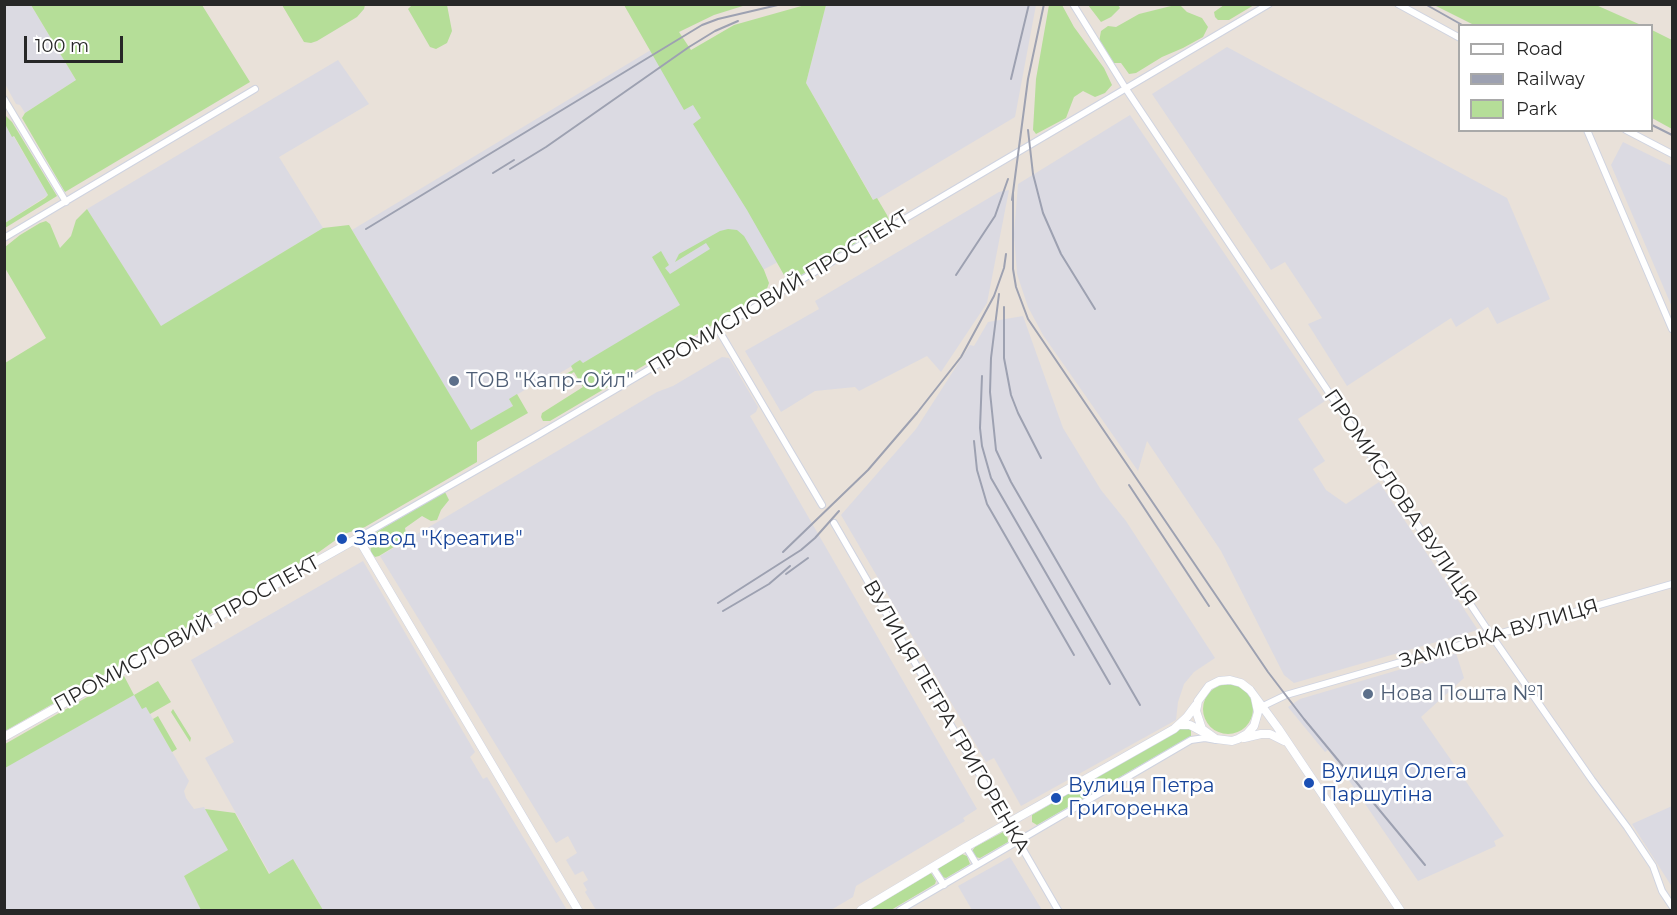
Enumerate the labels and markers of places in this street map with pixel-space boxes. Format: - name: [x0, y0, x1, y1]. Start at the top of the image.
- place label: ТОВ "Капр-Ойл": [466, 369, 634, 393]
- marker: ТОВ "Капр-Ойл": [447, 374, 461, 388]
- place label: Завод "Креатив": [354, 527, 523, 551]
- marker: Завод "Креатив": [335, 532, 349, 546]
- place label: Нова Пошта №1: [1380, 682, 1544, 706]
- marker: Нова Пошта №1: [1361, 687, 1375, 701]
- place label: Вулиця Олега Паршутіна: [1321, 760, 1467, 807]
- place label: Вулиця Петра Григоренка: [1068, 774, 1214, 821]
- marker: Вулиця Олега Паршутіна: [1302, 776, 1316, 790]
- marker: Вулиця Петра Григоренка: [1049, 791, 1063, 805]

